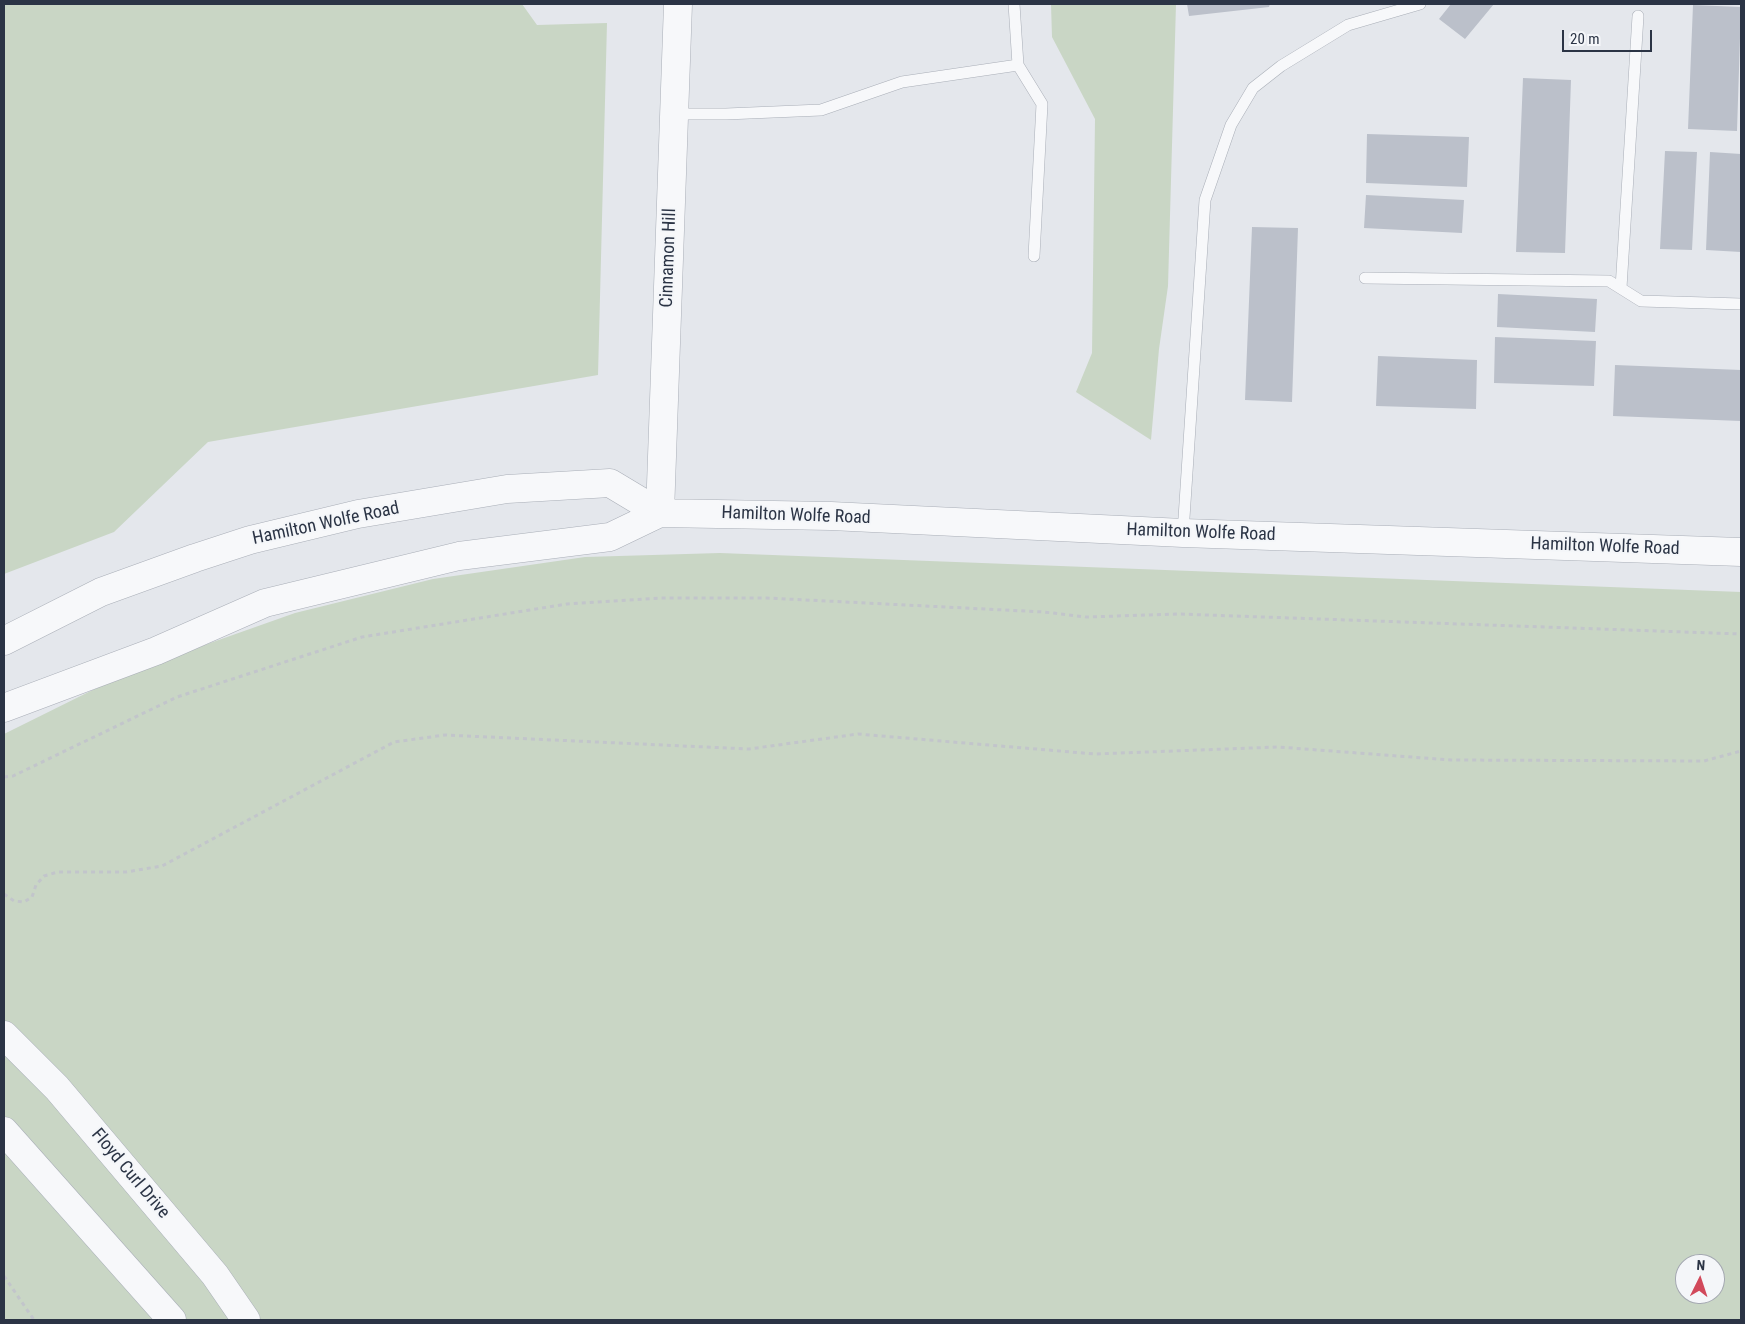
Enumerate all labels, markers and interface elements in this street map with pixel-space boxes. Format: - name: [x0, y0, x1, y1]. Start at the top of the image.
- scale bar: [1565, 20, 1655, 52]
- text: 20 m: [1570, 30, 1600, 48]
- street label: Cinnamon Hill: [656, 208, 682, 308]
- street label: Hamilton Wolfe Road: [251, 498, 401, 550]
- street label: Hamilton Wolfe Road: [721, 503, 871, 529]
- street label: Hamilton Wolfe Road: [1126, 520, 1276, 546]
- street label: Hamilton Wolfe Road: [1530, 534, 1680, 560]
- street label: Floyd Curl Drive: [86, 1125, 174, 1223]
- north arrow: [1675, 1254, 1725, 1304]
- text: N: [1696, 1257, 1706, 1273]

